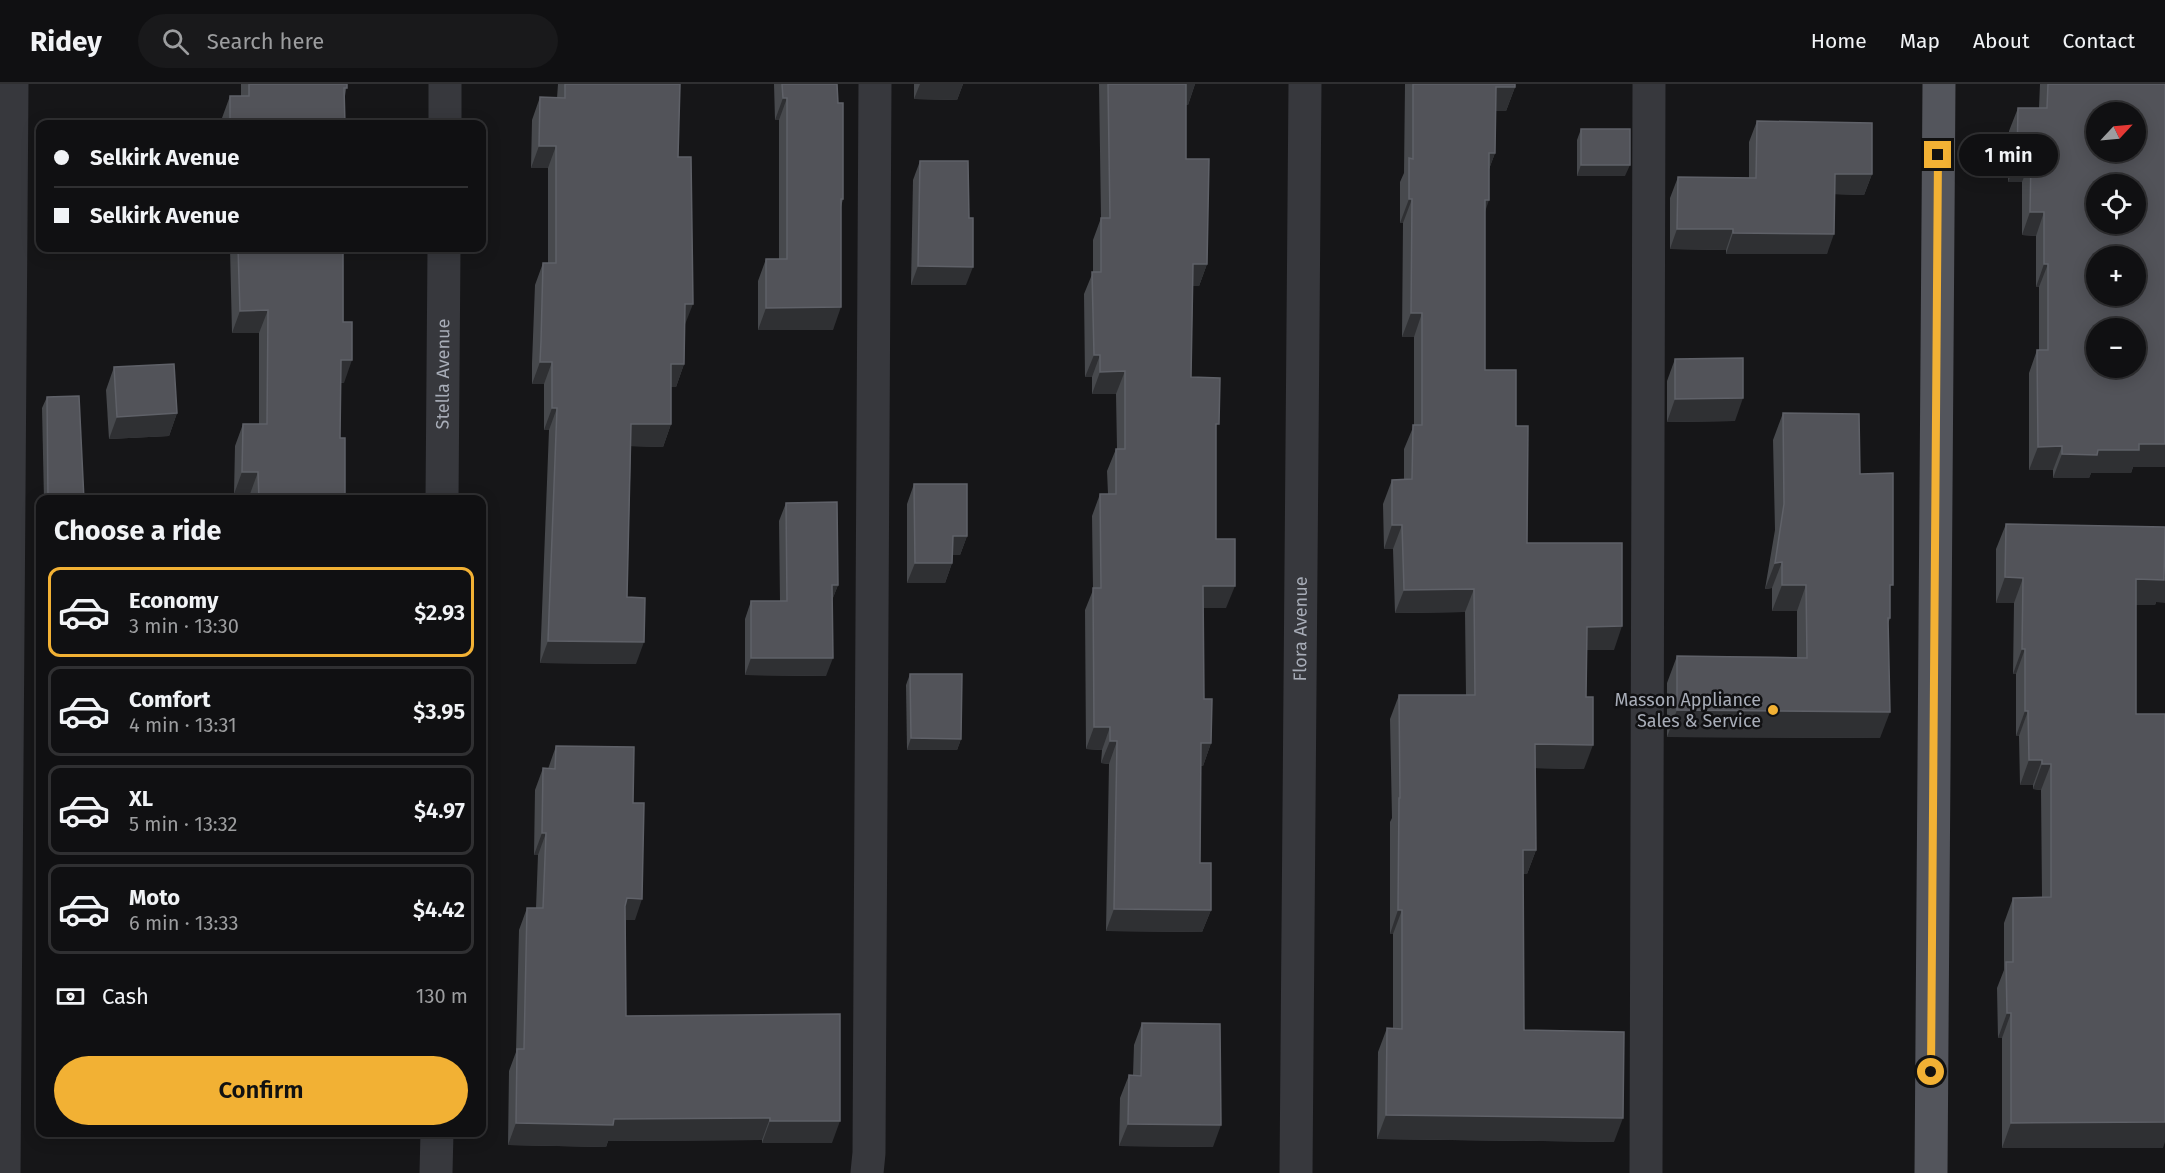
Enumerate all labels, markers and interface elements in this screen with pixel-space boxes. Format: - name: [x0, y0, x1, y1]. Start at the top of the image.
- search box: [138, 14, 558, 68]
- text: Ridey: [30, 25, 102, 58]
- icon: search: [159, 25, 192, 58]
- text: Search here: [207, 28, 324, 55]
- text: Home: [1811, 28, 1867, 54]
- text: Map: [1900, 28, 1940, 54]
- text: About: [1973, 28, 2030, 54]
- text: Contact: [2063, 28, 2135, 54]
- north arrow: [2086, 102, 2146, 162]
- map controls: [2086, 102, 2146, 378]
- callout: 1 min: [1959, 134, 2058, 176]
- route end: [1924, 141, 1951, 168]
- text: 1 min: [1984, 143, 2033, 167]
- text: Selkirk Avenue: [90, 144, 239, 171]
- button: locate: [2086, 174, 2146, 234]
- text: Selkirk Avenue: [90, 202, 239, 229]
- button: +: [2086, 246, 2146, 306]
- button: −: [2086, 318, 2146, 378]
- street label: Stella Avenue: [432, 319, 454, 429]
- text: Choose a ride: [54, 515, 221, 547]
- street label: Flora Avenue: [1289, 576, 1312, 682]
- icon: car: [57, 585, 111, 639]
- text: Economy: [129, 587, 218, 614]
- text: $2.93: [414, 599, 465, 626]
- text: 3 min · 13:30: [129, 614, 239, 638]
- icon: car: [57, 684, 111, 738]
- text: Comfort: [129, 686, 210, 713]
- place label: Masson Appliance Sales & Service: [1614, 689, 1761, 732]
- text: $3.95: [413, 698, 465, 725]
- marker: Masson Appliance Sales & Service: [1766, 703, 1780, 717]
- text: 4 min · 13:31: [129, 713, 237, 737]
- icon: car: [57, 783, 111, 837]
- text: XL: [129, 785, 153, 812]
- text: $4.97: [414, 797, 465, 824]
- text: 5 min · 13:32: [129, 812, 238, 836]
- icon: car: [57, 882, 111, 936]
- text: Moto: [129, 884, 180, 911]
- text: $4.42: [413, 896, 465, 923]
- text: 6 min · 13:33: [129, 911, 238, 935]
- icon: cash: [54, 980, 87, 1013]
- text: Cash: [102, 983, 149, 1010]
- text: 130 m: [416, 984, 468, 1008]
- button: Confirm: [54, 1056, 468, 1125]
- route start: [1917, 1058, 1944, 1085]

